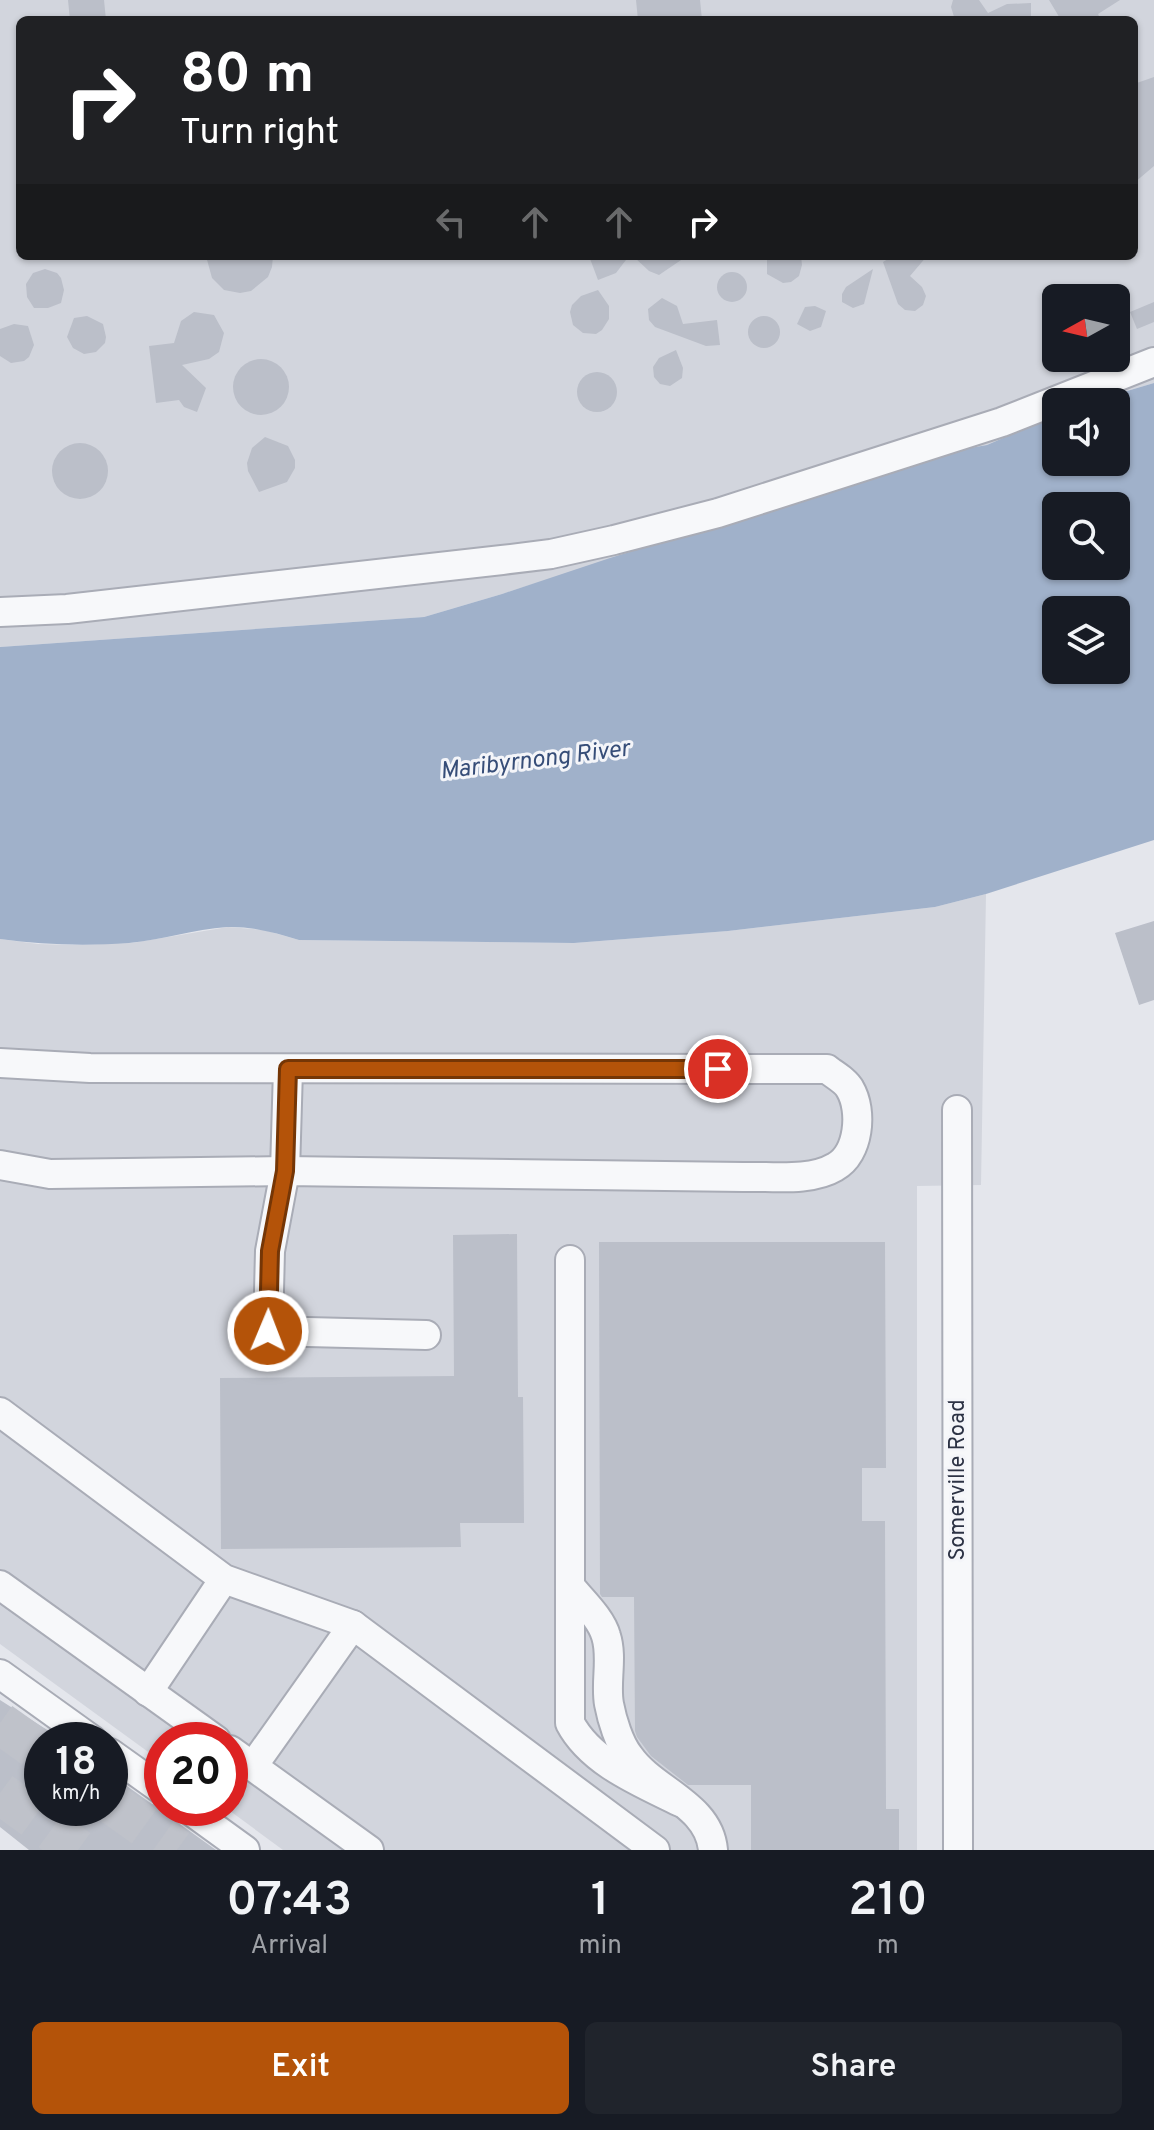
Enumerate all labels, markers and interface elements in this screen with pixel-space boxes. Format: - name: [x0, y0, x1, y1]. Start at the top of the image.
- text: 80 m: [180, 42, 314, 112]
- icon: right: [48, 48, 152, 152]
- text: Turn right: [180, 111, 339, 157]
- icon: left: [429, 200, 473, 244]
- icon: ahead: [513, 200, 557, 244]
- icon: ahead: [597, 200, 641, 244]
- icon: right: [681, 200, 725, 244]
- north arrow: [1042, 284, 1130, 372]
- map controls: [1042, 284, 1130, 684]
- button: sound: [1042, 388, 1130, 476]
- button: search: [1042, 492, 1130, 580]
- button: layers: [1042, 596, 1130, 684]
- water label: Maribyrnong River: [438, 734, 633, 788]
- pin: [684, 1035, 752, 1103]
- icon: arrive: [696, 1047, 740, 1091]
- position arrow: [226, 1289, 310, 1373]
- street label: Somerville Road: [945, 1399, 972, 1561]
- speed limit sign: 20: [144, 1722, 248, 1826]
- text: 18: [55, 1739, 97, 1789]
- text: km/h: [52, 1781, 100, 1807]
- text: 07:43: [226, 1872, 352, 1932]
- text: 1: [591, 1872, 610, 1932]
- text: 210: [848, 1872, 928, 1932]
- text: Arrival: [251, 1930, 328, 1963]
- text: min: [579, 1930, 622, 1963]
- text: m: [877, 1930, 899, 1963]
- button: Exit: [32, 2022, 569, 2114]
- button: Share: [585, 2022, 1122, 2114]

